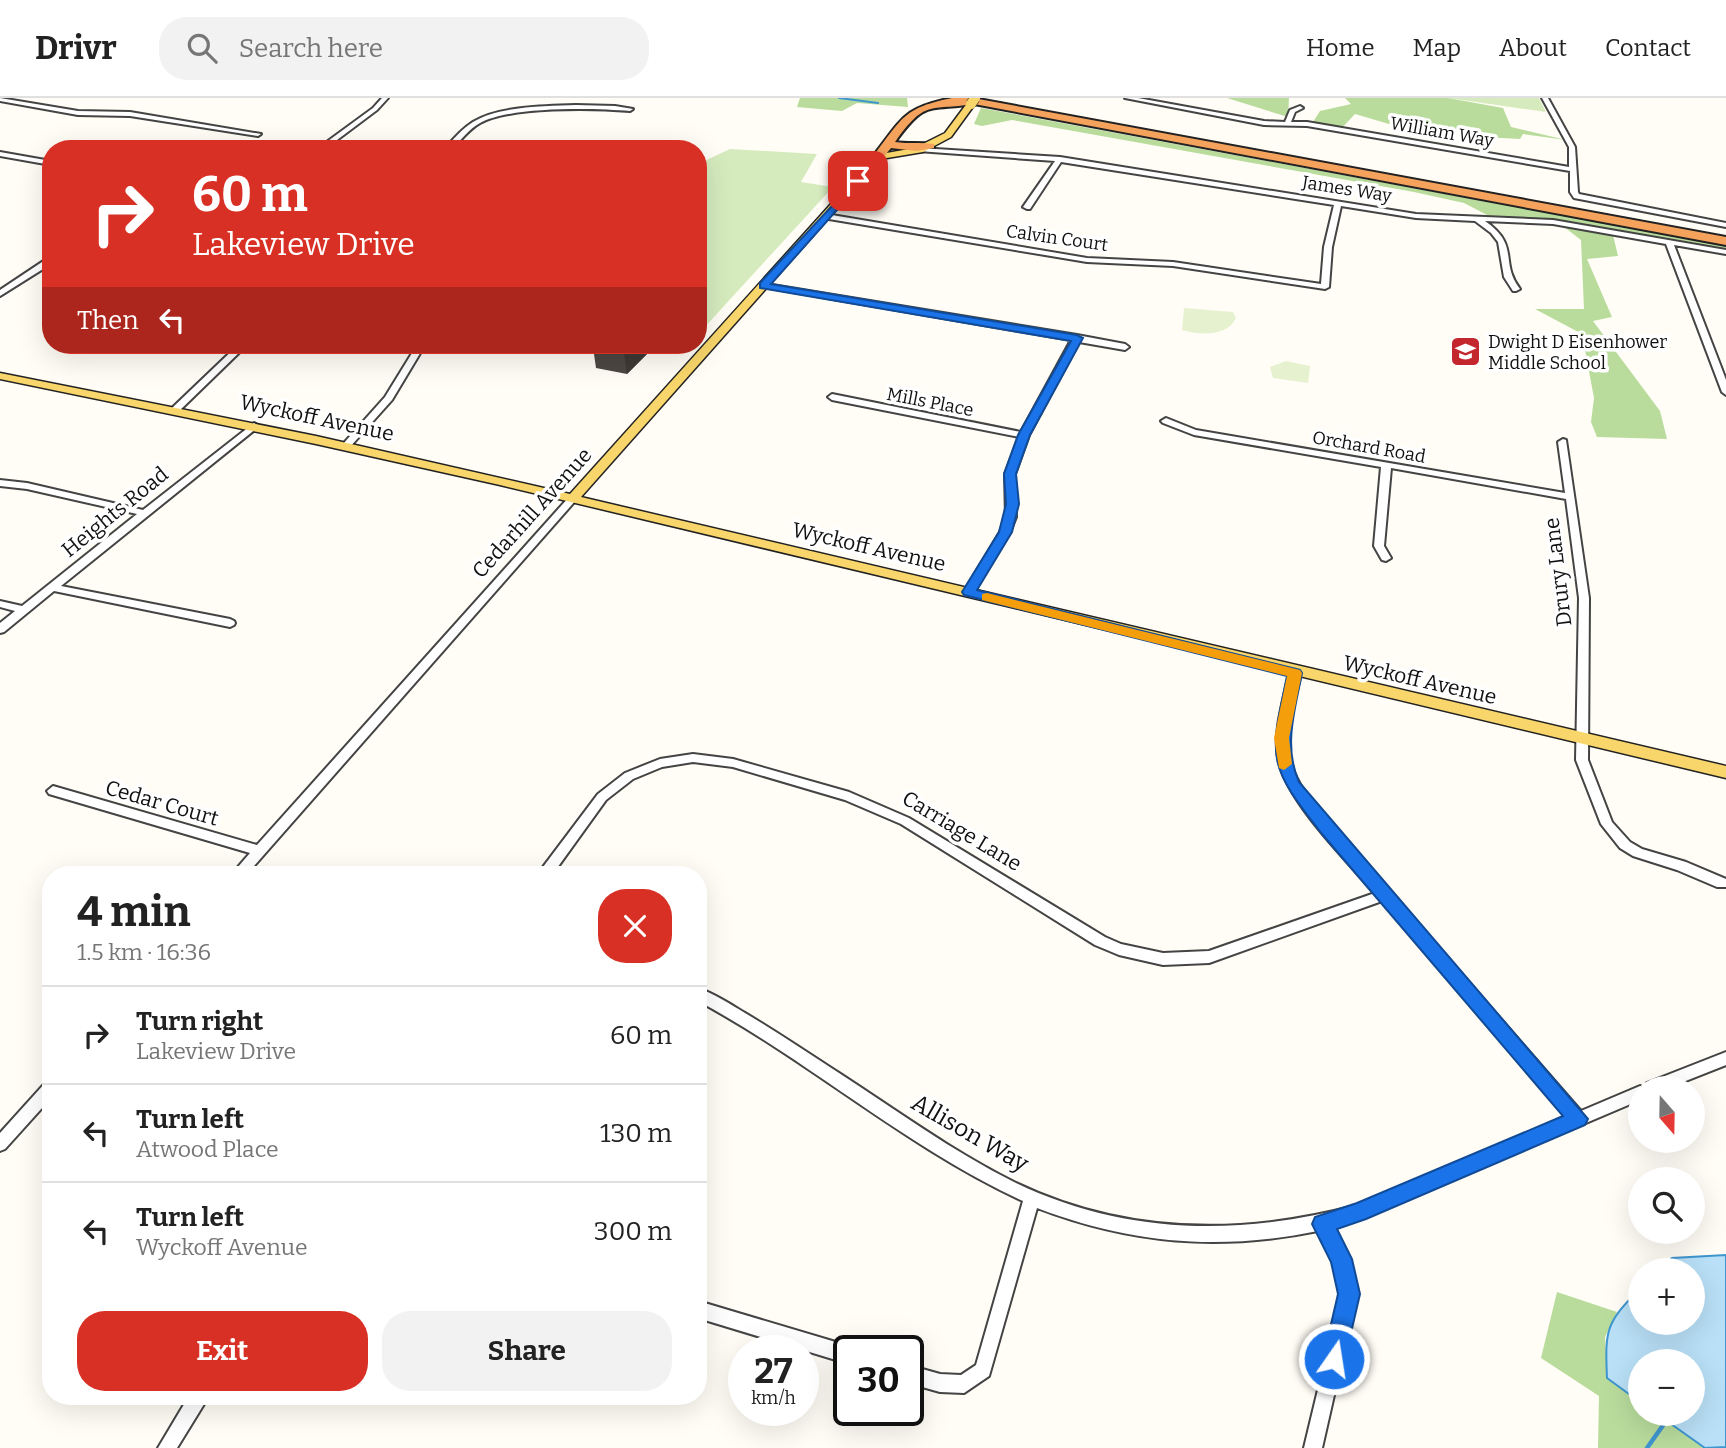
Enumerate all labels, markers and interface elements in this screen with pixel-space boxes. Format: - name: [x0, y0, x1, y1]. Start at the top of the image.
- search box: [159, 17, 649, 80]
- text: Drivr: [35, 28, 117, 68]
- icon: search: [183, 29, 221, 67]
- text: Search here: [239, 33, 383, 64]
- text: Home: [1306, 34, 1375, 62]
- text: Map: [1413, 34, 1461, 62]
- text: About: [1499, 34, 1567, 62]
- text: Contact: [1605, 34, 1691, 62]
- street label: William Way: [1388, 112, 1496, 152]
- pin: [828, 151, 888, 211]
- icon: arrive: [839, 162, 877, 200]
- text: 60 m: [192, 165, 308, 224]
- icon: right: [77, 168, 168, 259]
- street label: James Way: [1300, 171, 1394, 207]
- street label: Calvin Court: [1005, 220, 1110, 256]
- text: Lakeview Drive: [192, 225, 415, 263]
- icon: left: [153, 301, 191, 339]
- text: Then: [77, 305, 139, 336]
- place label: Dwight D Eisenhower Middle School: [1488, 331, 1667, 374]
- school or university icon: Dwight D Eisenhower Middle School: [1448, 335, 1482, 369]
- street label: Mills Place: [885, 383, 975, 421]
- street label: Wyckoff Avenue: [238, 389, 396, 447]
- street label: Orchard Road: [1311, 426, 1428, 468]
- street label: Cedarhill Avenue: [467, 442, 597, 584]
- street label: Heights Road: [56, 461, 174, 563]
- street label: Drury Lane: [1538, 516, 1578, 628]
- street label: Wyckoff Avenue: [790, 517, 948, 577]
- street label: Wyckoff Avenue: [1341, 650, 1499, 710]
- street label: Cedar Court: [102, 774, 222, 832]
- street label: Carriage Lane: [898, 785, 1026, 877]
- text: 4 min: [77, 887, 191, 937]
- button: close: [598, 889, 672, 963]
- text: 1.5 km · 16:36: [77, 938, 211, 966]
- text: Turn right: [136, 1006, 263, 1037]
- icon: right: [77, 1016, 115, 1054]
- text: 60 m: [610, 1020, 672, 1051]
- text: Lakeview Drive: [136, 1037, 296, 1065]
- north arrow: [1628, 1076, 1704, 1153]
- map controls: [1628, 1076, 1705, 1426]
- street label: Allison Way: [906, 1088, 1034, 1178]
- text: Turn left: [136, 1104, 244, 1135]
- icon: left: [77, 1114, 115, 1152]
- text: 130 m: [600, 1118, 672, 1149]
- text: Atwood Place: [136, 1135, 279, 1163]
- button: search: [1628, 1167, 1705, 1244]
- text: Turn left: [136, 1202, 244, 1233]
- icon: left: [77, 1212, 115, 1250]
- text: 300 m: [594, 1216, 672, 1247]
- text: Wyckoff Avenue: [136, 1233, 308, 1261]
- button: +: [1628, 1258, 1705, 1335]
- button: Exit: [77, 1311, 368, 1391]
- button: Share: [382, 1311, 672, 1391]
- position arrow: [1297, 1322, 1371, 1396]
- speed limit sign: 30: [833, 1335, 924, 1426]
- button: −: [1628, 1349, 1705, 1426]
- text: 27: [754, 1350, 793, 1392]
- text: km/h: [751, 1387, 796, 1409]

